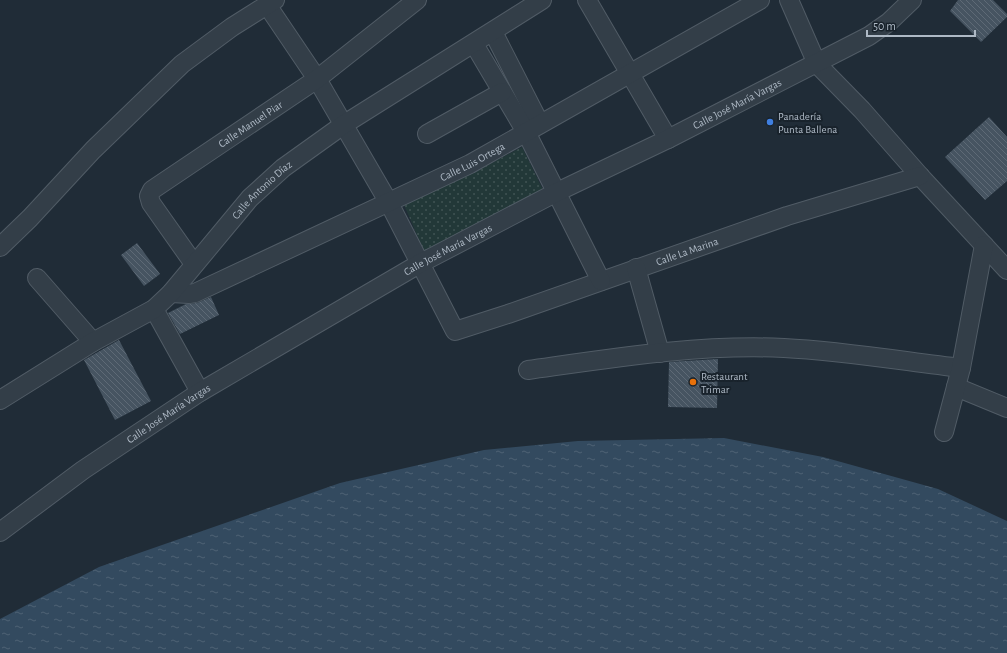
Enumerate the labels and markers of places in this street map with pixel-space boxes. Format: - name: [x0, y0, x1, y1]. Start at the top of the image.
- place label: Panadería Punta Ballena: [778, 111, 837, 135]
- marker: Panadería Punta Ballena: [765, 117, 775, 127]
- place label: Restaurant Trimar: [701, 371, 748, 395]
- marker: Restaurant Trimar: [688, 377, 698, 387]

